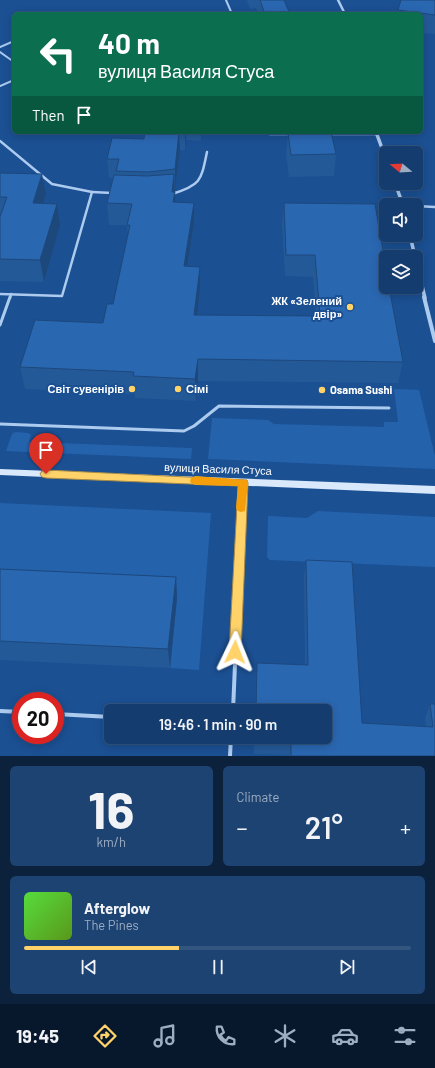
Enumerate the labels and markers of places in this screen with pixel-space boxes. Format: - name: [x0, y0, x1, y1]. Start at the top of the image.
- place label: ЖК «Зелений двір»: [270, 294, 342, 320]
- marker: ЖК «Зелений двір»: [345, 302, 355, 312]
- place label: Світ сувенірів: [47, 382, 124, 395]
- place label: Сімі: [186, 382, 208, 395]
- place label: Osama Sushi: [330, 383, 392, 396]
- marker: Світ сувенірів: [127, 384, 137, 394]
- marker: Сімі: [173, 384, 183, 394]
- marker: Osama Sushi: [317, 385, 327, 395]
- pin: [29, 433, 63, 474]

